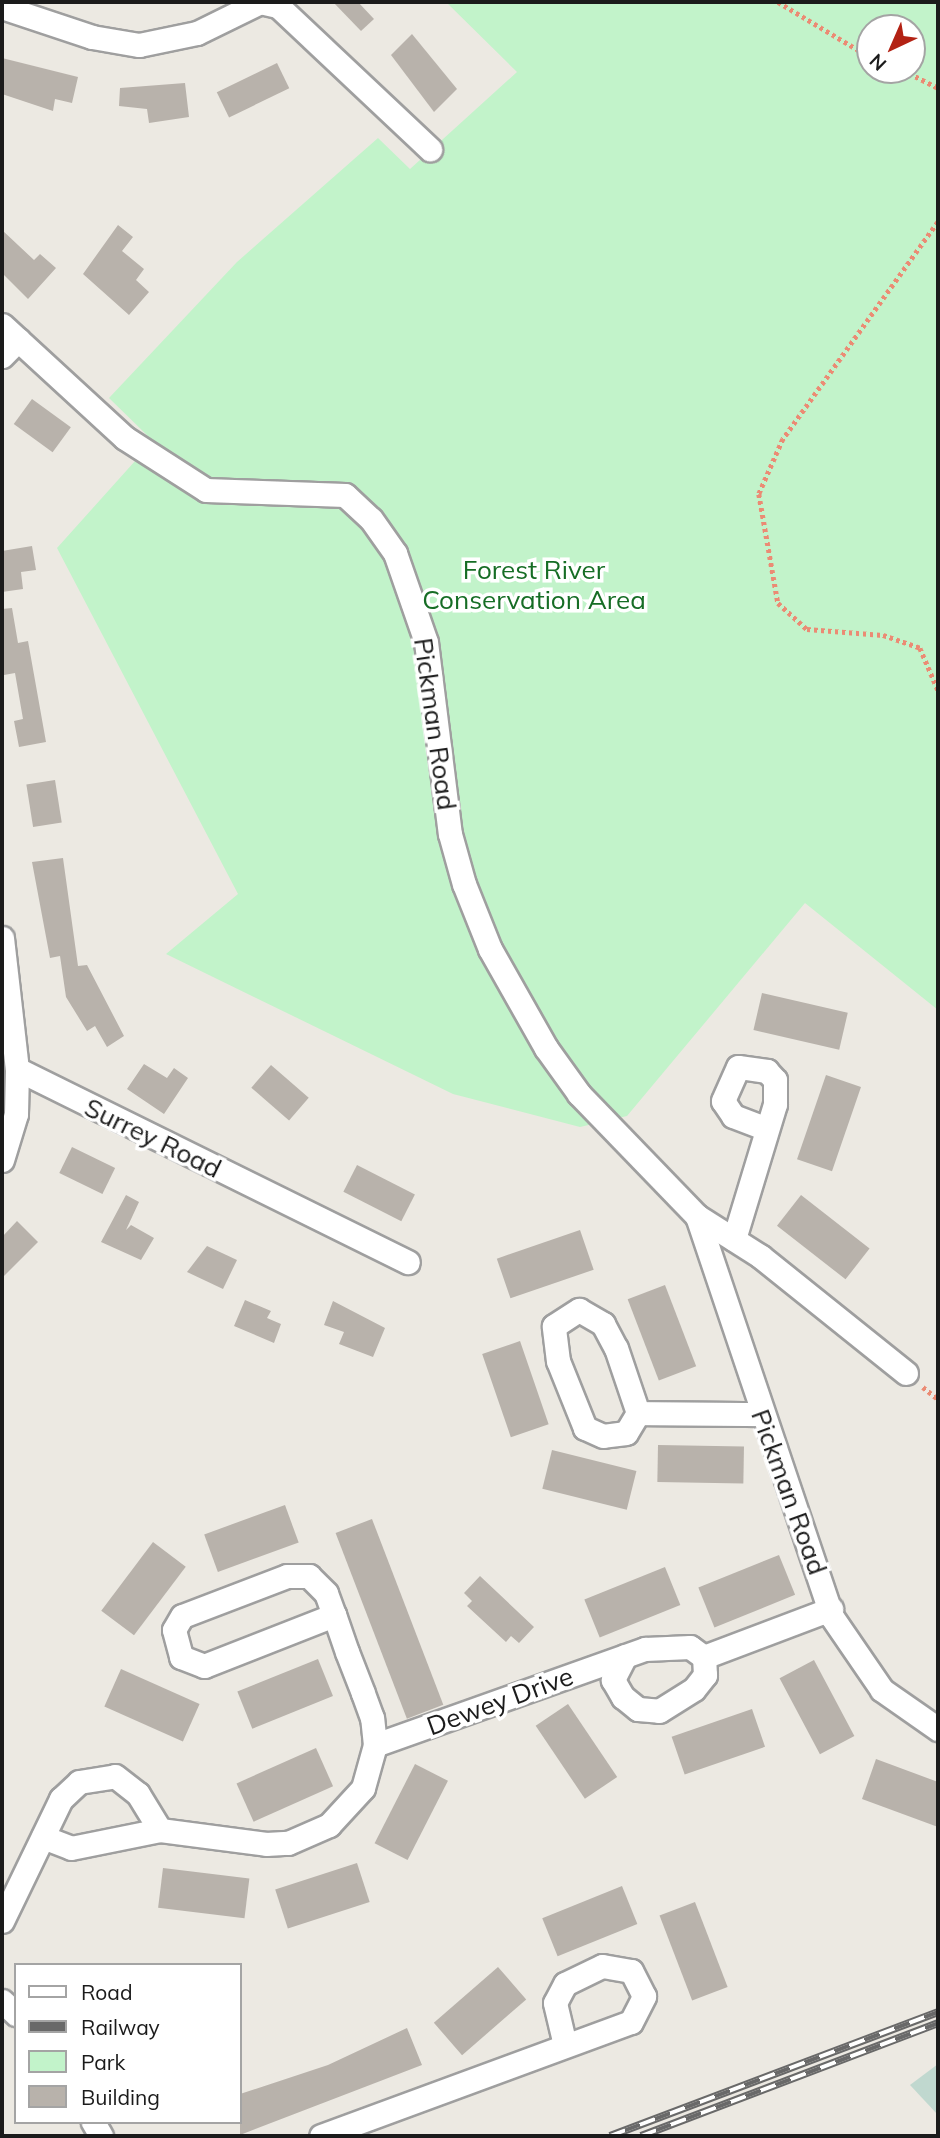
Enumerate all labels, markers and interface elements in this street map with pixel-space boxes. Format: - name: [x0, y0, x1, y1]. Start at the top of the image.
- north arrow: [856, 14, 926, 84]
- text: N: [864, 49, 891, 76]
- park label: Forest River Conservation Area: [422, 554, 646, 616]
- street label: Pickman Road: [407, 636, 463, 812]
- street label: Surrey Road: [80, 1091, 226, 1185]
- street label: Pickman Road: [745, 1405, 833, 1579]
- street label: Dewey Drive: [423, 1660, 577, 1742]
- legend: [14, 1963, 242, 2124]
- text: Road: [81, 1979, 132, 2005]
- text: Railway: [81, 2014, 160, 2040]
- text: Park: [81, 2049, 125, 2075]
- text: Building: [81, 2084, 160, 2110]

